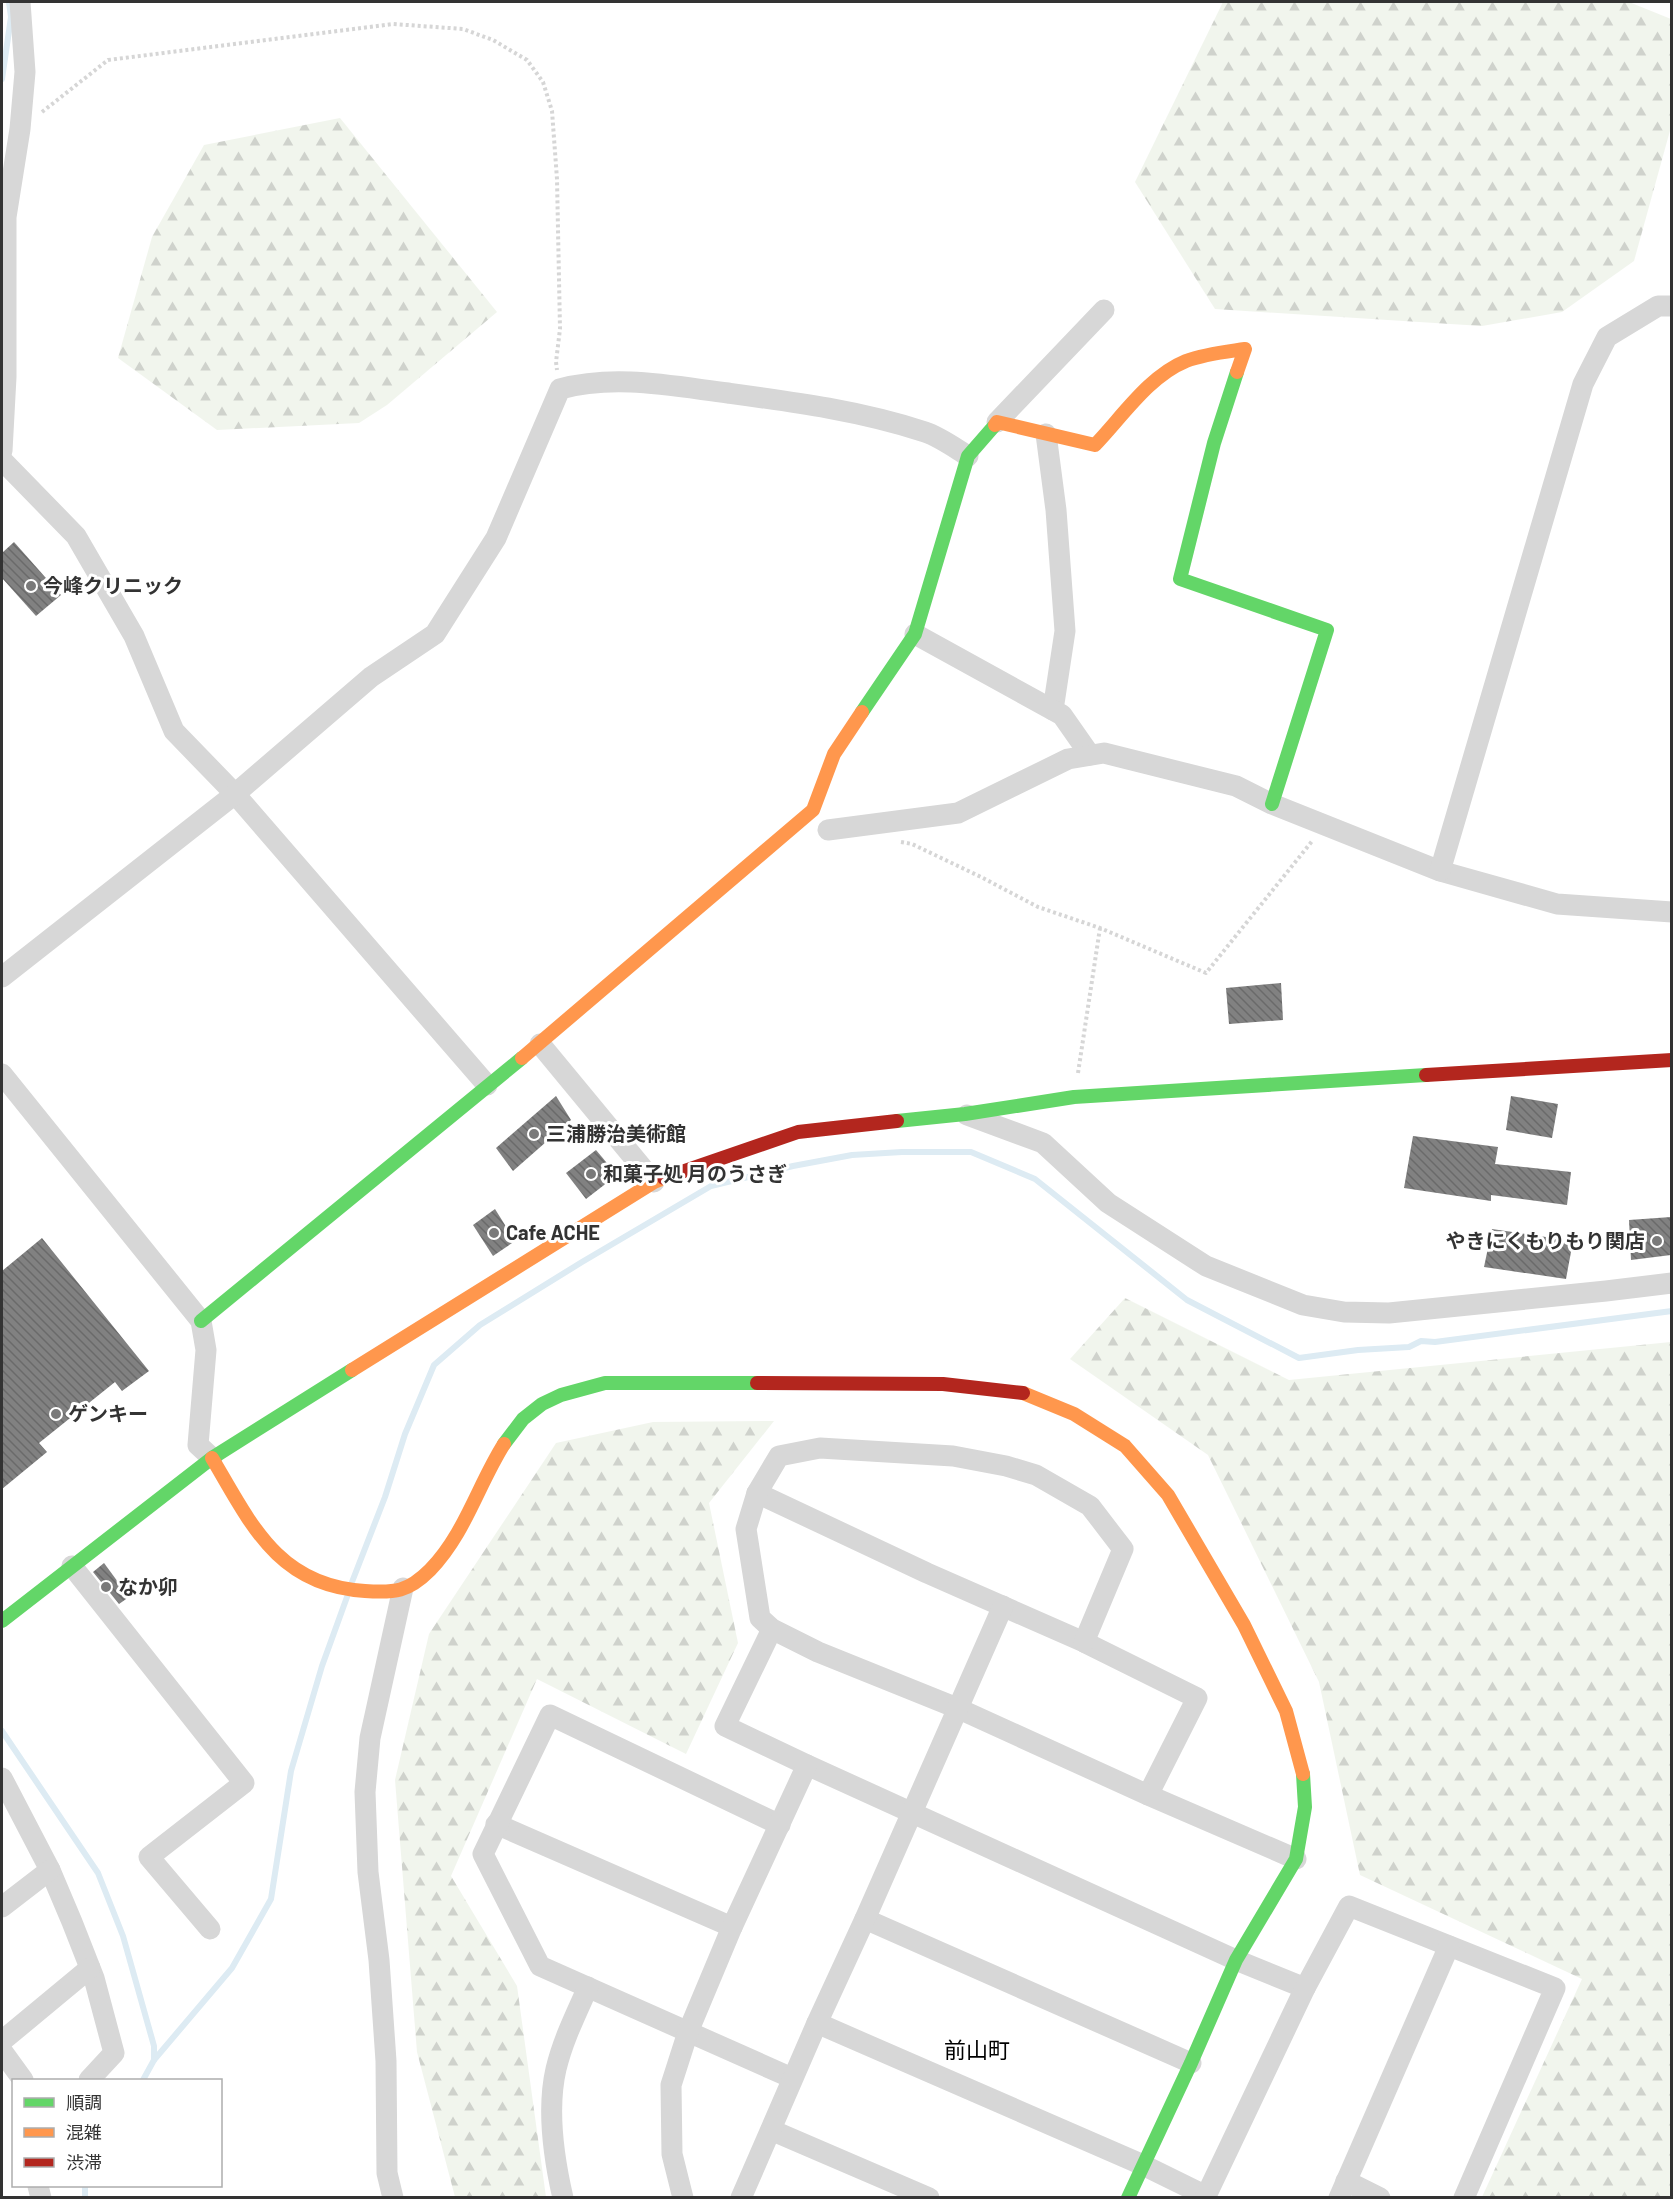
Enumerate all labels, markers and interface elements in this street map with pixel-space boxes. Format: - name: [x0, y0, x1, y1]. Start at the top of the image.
- place label: 今峰クリニック: [43, 573, 183, 597]
- marker: 今峰クリニック: [24, 579, 38, 593]
- place label: 三浦勝治美術館: [546, 1121, 686, 1145]
- marker: 三浦勝治美術館: [527, 1127, 541, 1141]
- place label: 和菓子処 月のうさぎ: [603, 1161, 787, 1185]
- marker: 和菓子処 月のうさぎ: [584, 1167, 598, 1181]
- place label: Cafe ACHE: [506, 1220, 600, 1244]
- marker: Cafe ACHE: [487, 1226, 501, 1240]
- place label: やきにくもりもり関店: [1445, 1228, 1645, 1252]
- marker: やきにくもりもり関店: [1650, 1234, 1664, 1248]
- place label: ゲンキー: [68, 1401, 148, 1425]
- marker: ゲンキー: [49, 1407, 63, 1421]
- place label: なか卯: [118, 1574, 178, 1598]
- marker: なか卯: [99, 1580, 113, 1594]
- district label: 前山町: [944, 2036, 1010, 2062]
- legend: [12, 2079, 222, 2187]
- text: 順調: [66, 2091, 102, 2113]
- text: 混雑: [66, 2121, 102, 2143]
- text: 渋滞: [66, 2151, 102, 2173]

